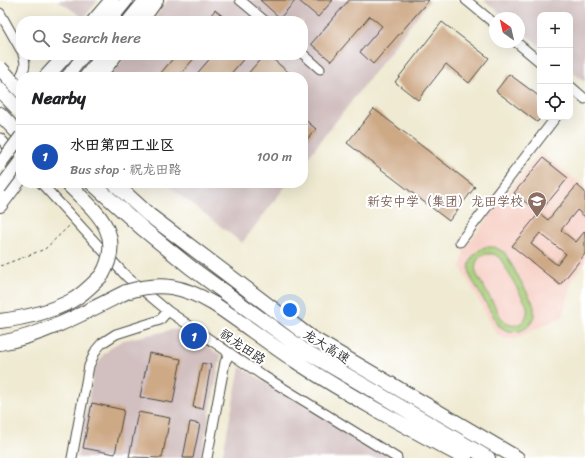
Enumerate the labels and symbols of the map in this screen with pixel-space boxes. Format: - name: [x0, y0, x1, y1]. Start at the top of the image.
- north arrow: [489, 12, 525, 48]
- place label: 新安中学（集团）龙田学校: [367, 190, 523, 213]
- school or university icon: 新安中学（集团）龙田学校: [526, 190, 548, 218]
- your location: [280, 300, 300, 320]
- pin: 1: [181, 321, 207, 351]
- street label: 祝龙田路: [215, 322, 271, 370]
- street label: 龙大高速: [299, 323, 355, 370]

